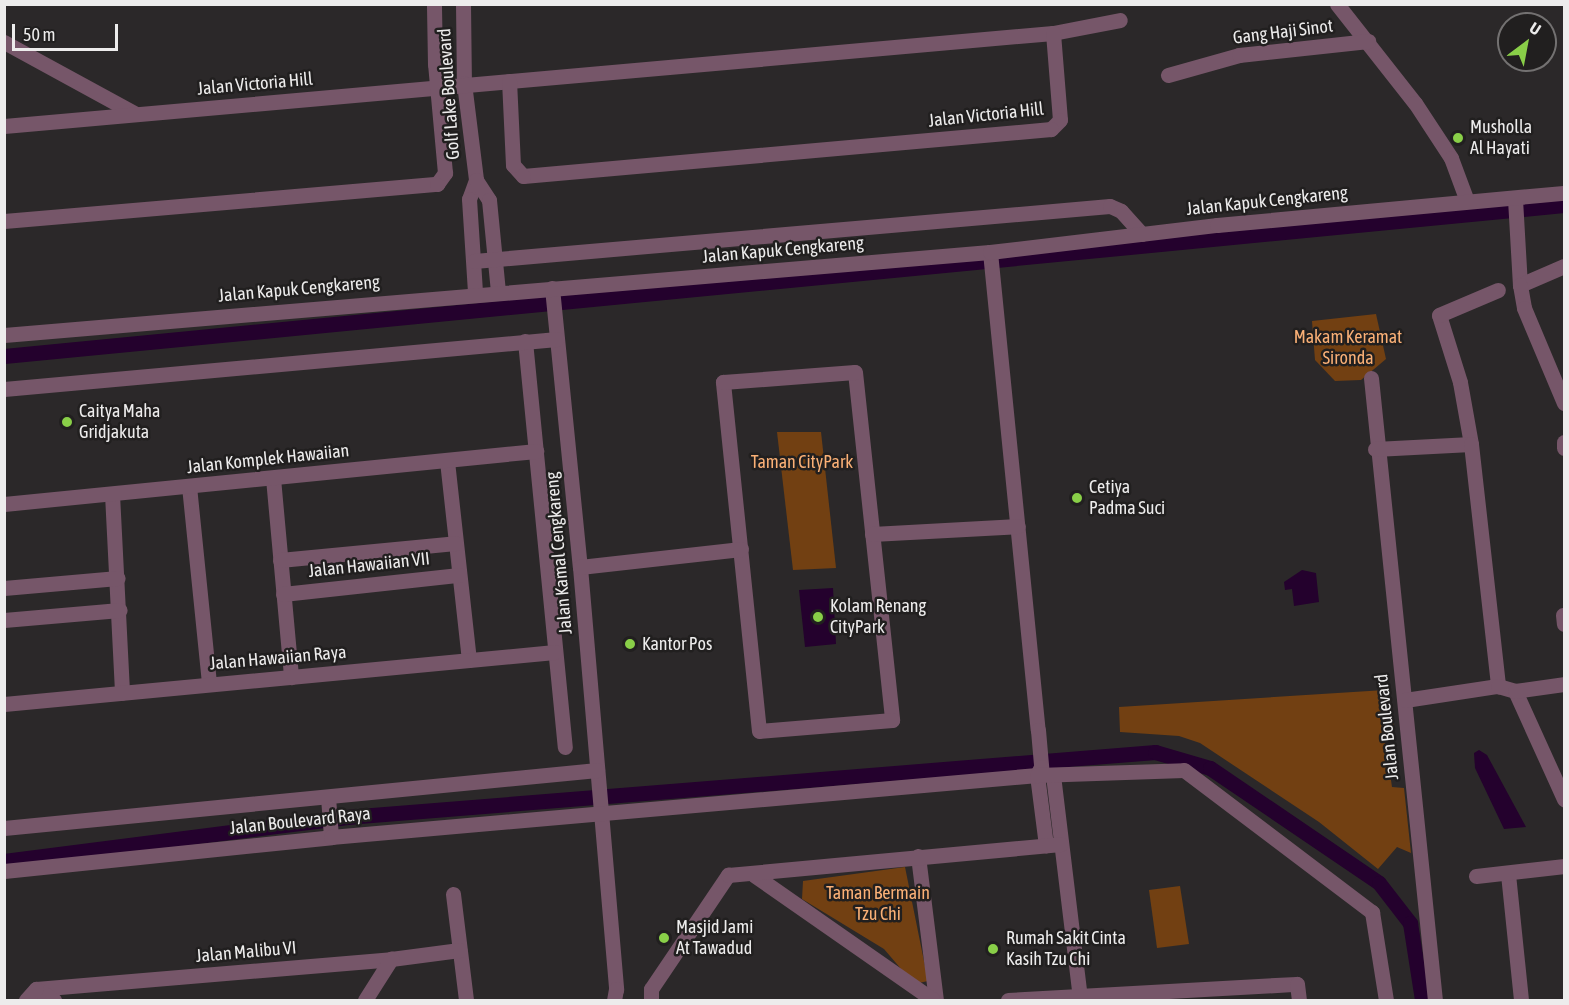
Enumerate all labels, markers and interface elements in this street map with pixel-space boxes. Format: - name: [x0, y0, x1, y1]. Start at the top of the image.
- scale bar: [15, 12, 122, 50]
- north arrow: [1497, 12, 1557, 72]
- street label: Gang Haji Sinot: [1232, 15, 1334, 49]
- text: U: [1527, 18, 1544, 39]
- text: 50 m: [23, 24, 55, 45]
- street label: Golf Lake Boulevard: [434, 28, 464, 160]
- street label: Jalan Victoria Hill: [196, 68, 314, 100]
- street label: Jalan Victoria Hill: [927, 98, 1045, 132]
- place label: Musholla Al Hayati: [1470, 117, 1532, 160]
- marker: Musholla Al Hayati: [1451, 131, 1465, 145]
- street label: Jalan Kapuk Cengkareng: [1185, 182, 1349, 220]
- street label: Jalan Kapuk Cengkareng: [701, 232, 865, 268]
- street label: Jalan Kapuk Cengkareng: [217, 271, 381, 307]
- park label: Makam Keramat Sironda: [1294, 327, 1402, 370]
- place label: Caitya Maha Gridjakuta: [79, 401, 160, 444]
- marker: Caitya Maha Gridjakuta: [60, 415, 74, 429]
- street label: Jalan Komplek Hawaiian: [186, 440, 350, 478]
- park label: Taman CityPark: [751, 451, 853, 473]
- street label: Jalan Kamal Cengkareng: [541, 471, 577, 635]
- place label: Cetiya Padma Suci: [1089, 477, 1165, 520]
- marker: Cetiya Padma Suci: [1070, 491, 1084, 505]
- street label: Jalan Hawaiian VII: [307, 548, 431, 582]
- place label: Kolam Renang CityPark: [830, 596, 926, 638]
- marker: Kolam Renang CityPark: [811, 610, 825, 624]
- place label: Kantor Pos: [642, 633, 712, 655]
- marker: Kantor Pos: [623, 637, 637, 651]
- street label: Jalan Hawaiian Raya: [209, 641, 347, 675]
- street label: Jalan Boulevard: [1371, 673, 1403, 781]
- street label: Jalan Boulevard Raya: [228, 803, 372, 839]
- park label: Taman Bermain Tzu Chi: [826, 883, 930, 926]
- place label: Masjid Jami At Tawadud: [676, 917, 753, 960]
- place label: Rumah Sakit Cinta Kasih Tzu Chi: [1006, 928, 1126, 970]
- marker: Masjid Jami At Tawadud: [657, 931, 671, 945]
- street label: Jalan Malibu VI: [195, 937, 297, 967]
- marker: Rumah Sakit Cinta Kasih Tzu Chi: [984, 940, 1002, 958]

